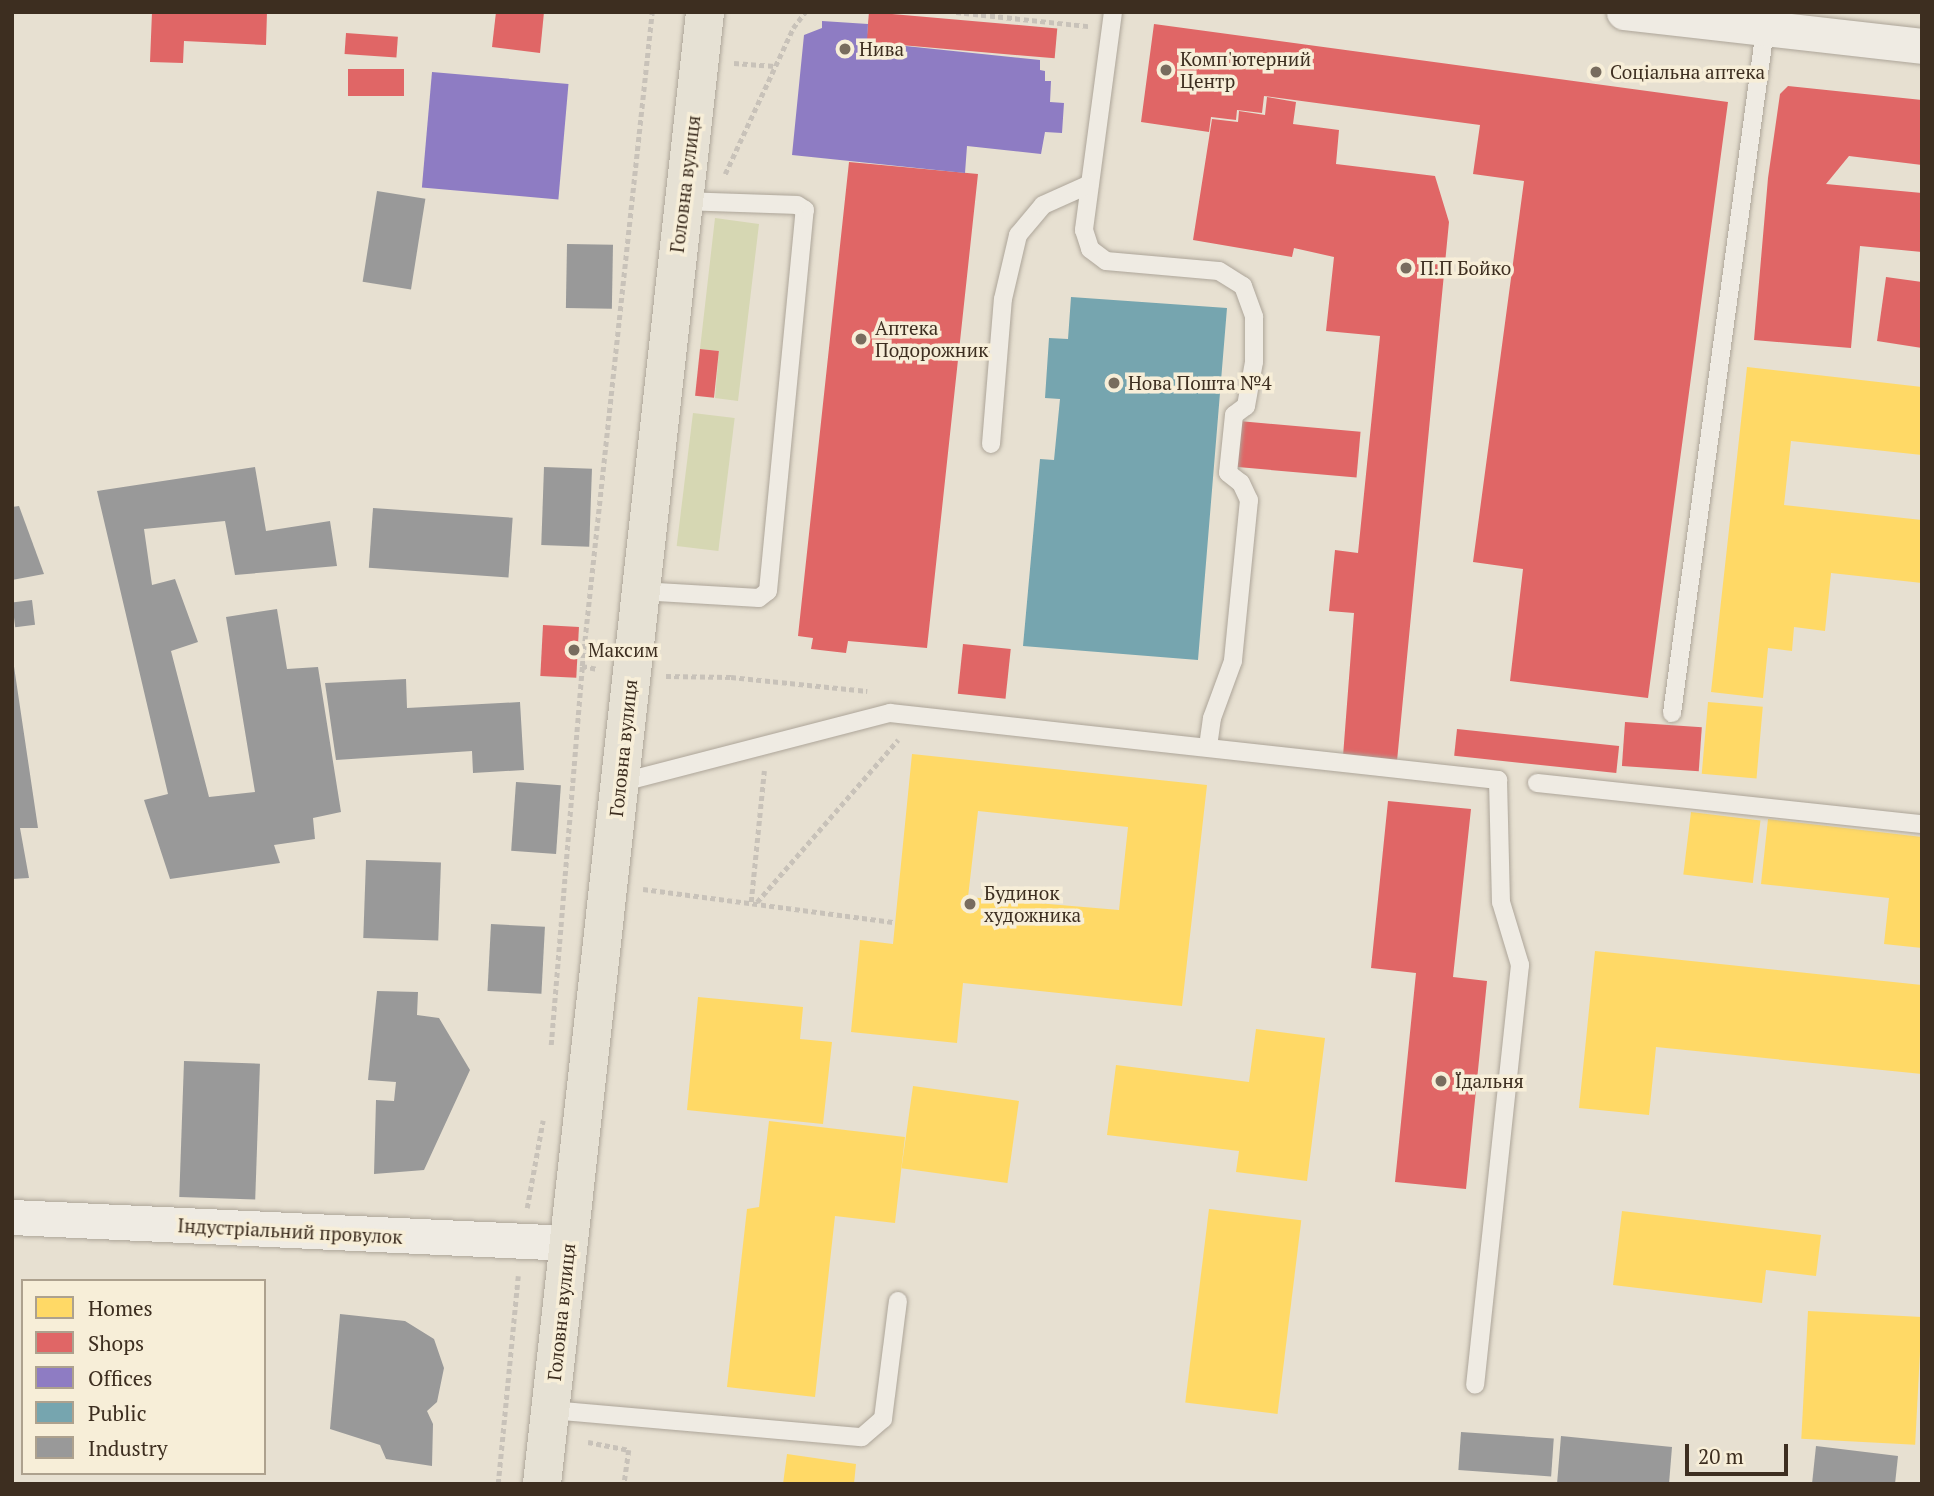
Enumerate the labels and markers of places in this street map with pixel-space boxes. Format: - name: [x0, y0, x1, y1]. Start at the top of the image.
- place label: Нива: [859, 38, 904, 60]
- marker: Нива: [837, 41, 853, 57]
- place label: Комп'ютерний Центр: [1180, 48, 1311, 92]
- place label: Соціальна аптека: [1610, 61, 1765, 83]
- marker: Комп'ютерний Центр: [1158, 62, 1174, 78]
- marker: Соціальна аптека: [1588, 64, 1604, 80]
- place label: П.П Бойко: [1420, 257, 1511, 279]
- marker: П.П Бойко: [1398, 260, 1414, 276]
- place label: Аптека Подорожник: [875, 317, 988, 361]
- marker: Аптека Подорожник: [853, 331, 869, 347]
- place label: Нова Пошта №4: [1128, 372, 1272, 394]
- marker: Нова Пошта №4: [1106, 375, 1122, 391]
- place label: Максим: [588, 639, 659, 661]
- marker: Максим: [566, 642, 582, 658]
- place label: Будинок художника: [984, 882, 1081, 926]
- marker: Будинок художника: [962, 896, 978, 912]
- place label: Їдальня: [1455, 1070, 1524, 1092]
- marker: Їдальня: [1433, 1073, 1449, 1089]

